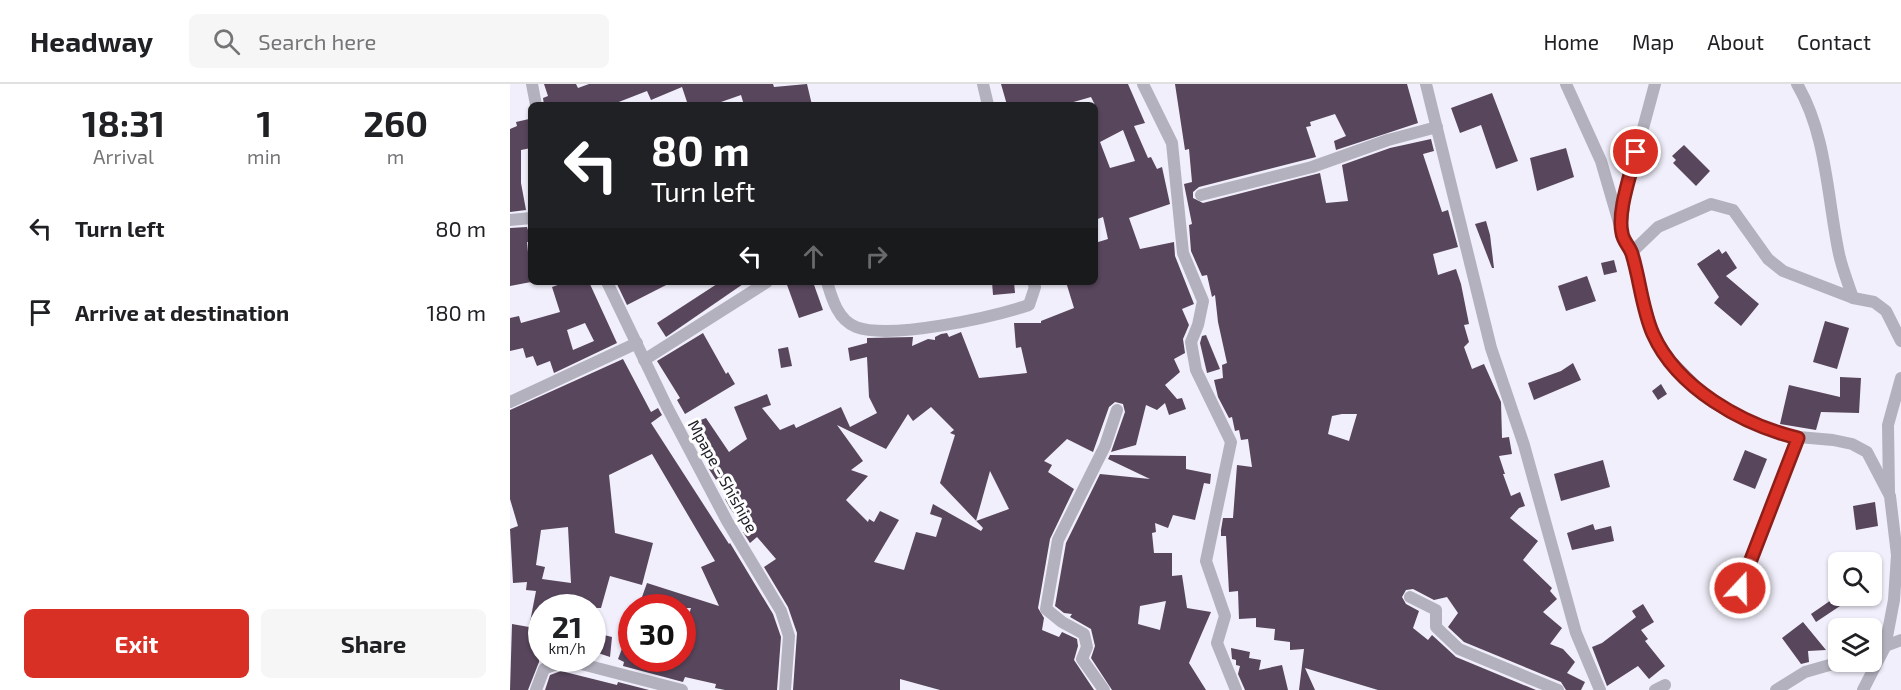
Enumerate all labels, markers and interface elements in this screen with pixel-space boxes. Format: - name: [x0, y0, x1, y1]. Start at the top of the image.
- search box: [189, 14, 609, 68]
- text: Headway: [30, 24, 153, 58]
- icon: search: [210, 25, 243, 58]
- text: Search here: [258, 28, 376, 54]
- text: Home: [1543, 29, 1599, 54]
- text: Map: [1632, 29, 1674, 54]
- text: About: [1707, 29, 1764, 54]
- text: Contact: [1797, 29, 1871, 54]
- text: 18:31: [82, 101, 165, 144]
- text: 1: [256, 101, 272, 144]
- text: 260: [363, 101, 428, 144]
- text: 80 m: [651, 124, 750, 174]
- icon: left: [552, 126, 630, 204]
- pin: [1610, 126, 1661, 177]
- icon: arrive: [1619, 135, 1652, 168]
- text: Arrival: [93, 144, 154, 168]
- text: min: [247, 144, 281, 168]
- text: m: [387, 144, 404, 168]
- text: Turn left: [651, 175, 755, 207]
- icon: left: [24, 212, 57, 245]
- text: Turn left: [75, 215, 164, 241]
- text: 80 m: [435, 215, 486, 241]
- icon: left: [734, 240, 767, 273]
- icon: ahead: [797, 240, 830, 273]
- icon: right: [860, 240, 893, 273]
- icon: arrive: [24, 296, 57, 329]
- text: Arrive at destination: [75, 299, 289, 325]
- text: 180 m: [426, 299, 486, 325]
- street label: Mpape - Shishipe: [685, 416, 762, 535]
- map controls: [1828, 552, 1882, 672]
- button: search: [1828, 552, 1882, 606]
- position arrow: [1708, 556, 1772, 620]
- speed limit sign: 30: [618, 594, 696, 672]
- text: 21: [552, 608, 582, 644]
- button: Exit: [24, 609, 249, 678]
- button: Share: [261, 609, 486, 678]
- button: layers: [1828, 618, 1882, 672]
- text: km/h: [548, 639, 586, 657]

